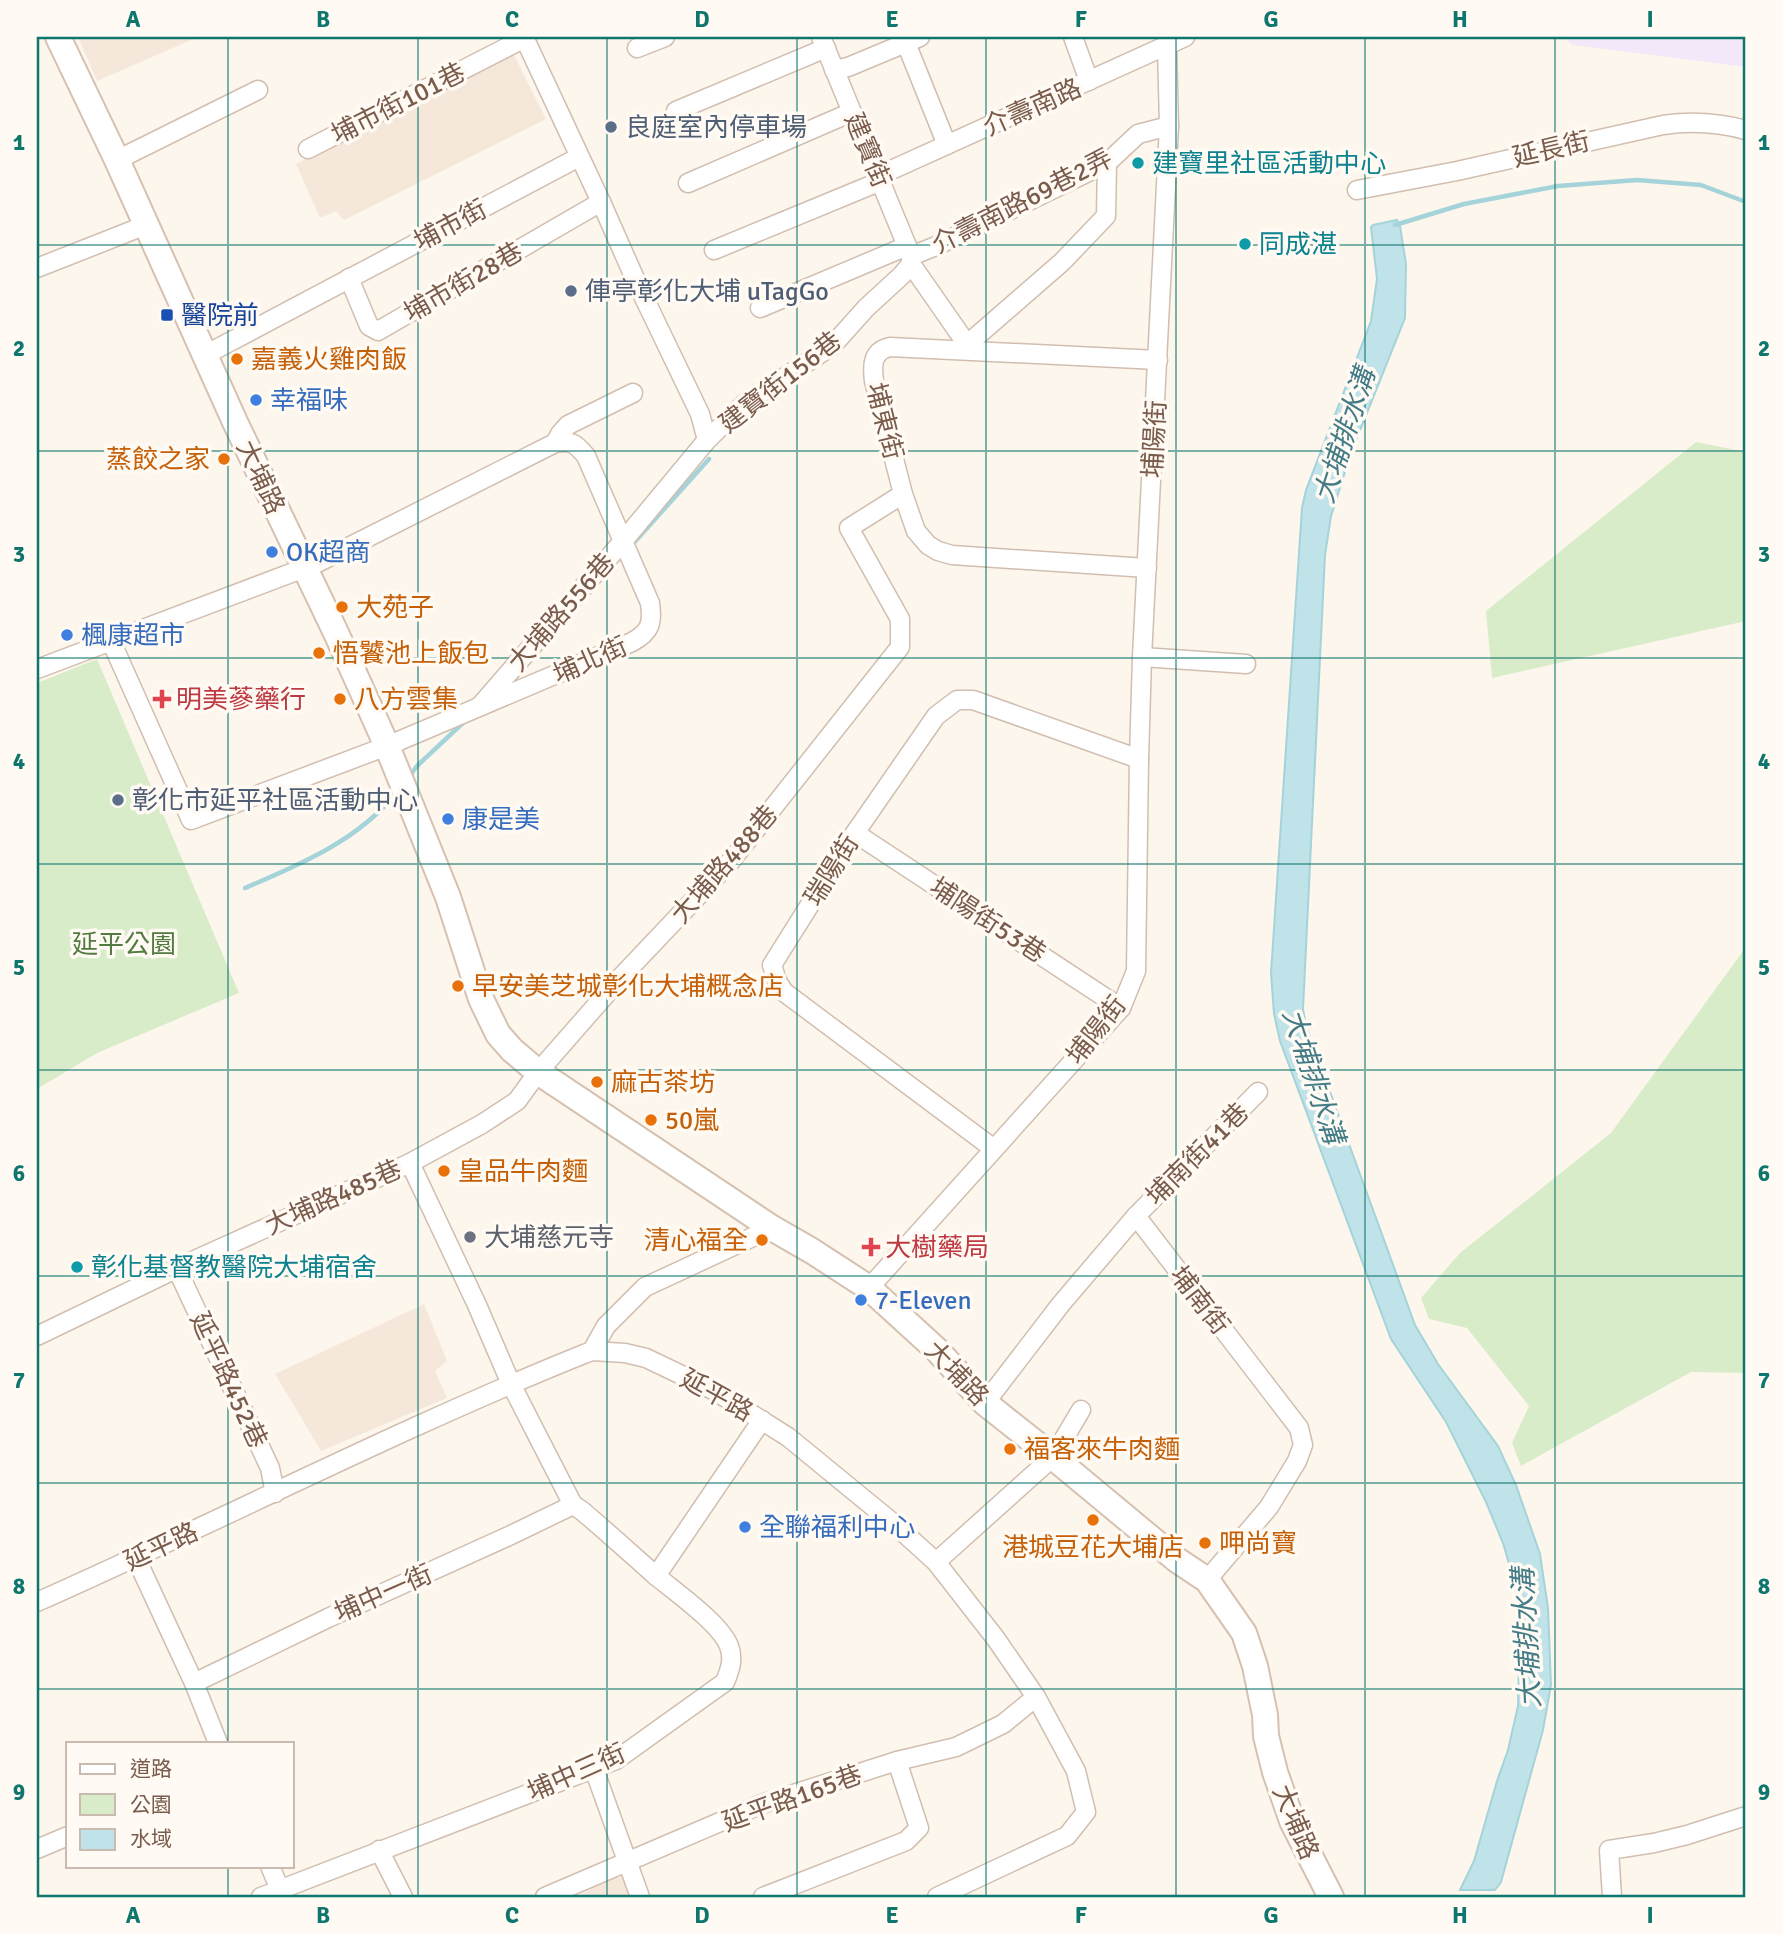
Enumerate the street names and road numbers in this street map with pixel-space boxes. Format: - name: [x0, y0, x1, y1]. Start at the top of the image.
- street label: 埔市街101巷: [326, 56, 471, 151]
- street label: 介壽南路: [978, 72, 1086, 144]
- street label: 建寶街: [837, 108, 897, 193]
- street label: 延長街: [1510, 126, 1593, 174]
- street label: 介壽南路69巷2弄: [927, 143, 1118, 261]
- street label: 埔市街: [409, 193, 492, 258]
- street label: 埔市街28巷: [398, 236, 529, 330]
- street label: 建寶街156巷: [713, 325, 848, 440]
- street label: 埔東街: [859, 380, 909, 463]
- street label: 埔陽街: [1137, 399, 1173, 479]
- street label: 大埔路: [229, 435, 291, 520]
- street label: 大埔路556巷: [502, 547, 622, 678]
- street label: 埔北街: [548, 630, 633, 691]
- street label: 大埔路488巷: [665, 799, 785, 930]
- street label: 瑞陽街: [798, 829, 866, 912]
- street label: 埔陽街53巷: [923, 871, 1052, 970]
- street label: 埔陽街: [1060, 990, 1133, 1071]
- street label: 埔南街41巷: [1140, 1097, 1256, 1213]
- street label: 大埔路485巷: [260, 1154, 407, 1242]
- street label: 埔南街: [1163, 1260, 1236, 1341]
- street label: 延平路452巷: [183, 1307, 273, 1453]
- street label: 大埔路: [918, 1335, 995, 1413]
- street label: 延平路: [675, 1363, 758, 1429]
- street label: 延平路: [119, 1516, 204, 1578]
- street label: 埔中一街: [329, 1558, 437, 1630]
- street label: 埔中三街: [522, 1737, 630, 1809]
- street label: 延平路165巷: [718, 1759, 866, 1839]
- street label: 大埔路: [1265, 1780, 1325, 1865]

